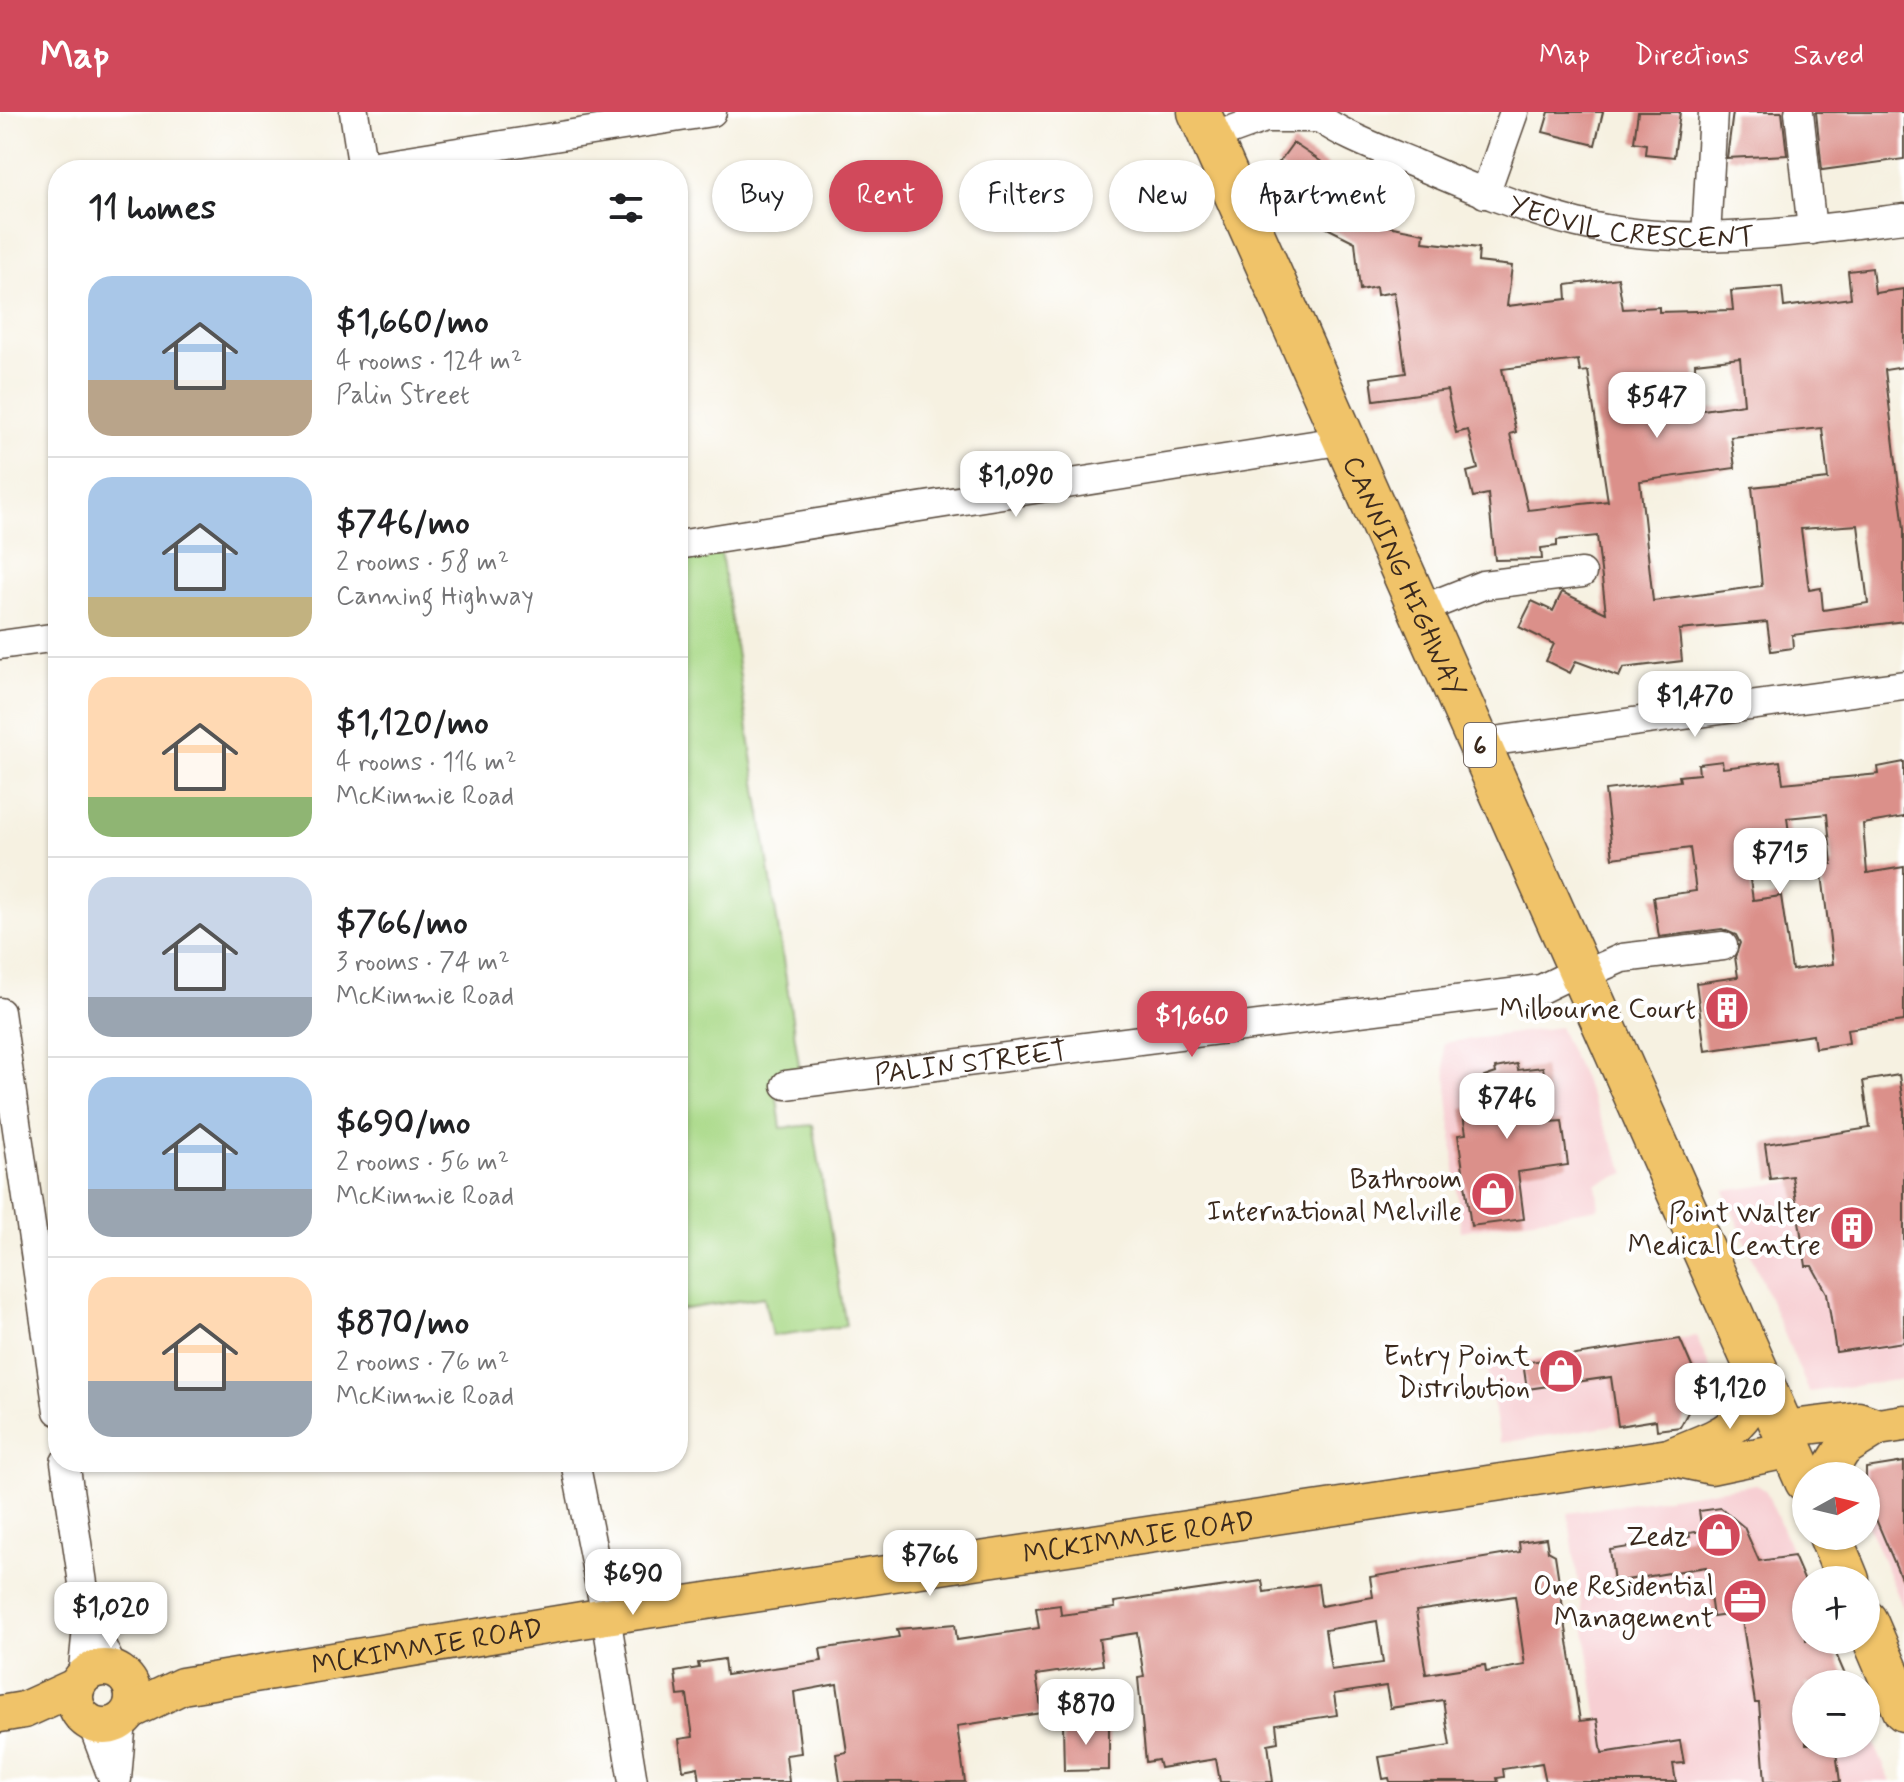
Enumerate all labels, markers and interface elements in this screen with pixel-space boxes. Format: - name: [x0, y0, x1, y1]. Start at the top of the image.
- text: Map: [40, 32, 110, 81]
- text: Map: [1539, 38, 1590, 75]
- text: Directions: [1634, 38, 1749, 75]
- text: Saved: [1793, 38, 1864, 75]
- chip: Buy: [712, 160, 813, 232]
- chip: Rent: [829, 160, 943, 232]
- chip: Filters: [959, 160, 1093, 232]
- chip: New: [1109, 160, 1215, 232]
- chip: Apartment: [1231, 160, 1415, 232]
- text: 11 homes: [88, 186, 216, 231]
- icon: filters: [604, 186, 648, 230]
- street label: YEOVIL CRESCENT: [1503, 187, 1756, 258]
- text: $1,660/mo: [336, 300, 489, 345]
- icon: home: [152, 308, 248, 404]
- text: 4 rooms · 124 m²: [336, 345, 522, 379]
- pin: $547: [1610, 372, 1704, 440]
- text: Palin Street: [336, 379, 470, 413]
- text: $547: [1626, 381, 1688, 415]
- pin: $1,090: [951, 451, 1081, 519]
- street label: CANNING HIGHWAY: [1333, 451, 1472, 704]
- text: $1,090: [978, 460, 1054, 494]
- text: $746/mo: [336, 501, 470, 546]
- icon: home: [152, 509, 248, 605]
- text: 2 rooms · 58 m²: [336, 546, 509, 580]
- text: Canning Highway: [336, 580, 534, 614]
- pin: $1,470: [1630, 671, 1760, 739]
- text: $1,470: [1656, 680, 1734, 714]
- text: $1,120/mo: [336, 701, 489, 746]
- icon: home: [152, 709, 248, 805]
- road number: 6: [1464, 723, 1496, 767]
- text: 4 rooms · 116 m²: [336, 746, 517, 780]
- text: McKimmie Road: [336, 780, 514, 814]
- pin: $715: [1733, 828, 1827, 896]
- text: $715: [1752, 837, 1808, 871]
- text: $766/mo: [336, 901, 468, 946]
- icon: home: [152, 909, 248, 1005]
- text: 3 rooms · 74 m²: [336, 946, 510, 980]
- text: McKimmie Road: [336, 980, 514, 1014]
- building icon: Milbourne Court: [1703, 984, 1751, 1032]
- pin: $1,660: [1127, 991, 1257, 1059]
- place label: Milbourne Court: [1500, 992, 1696, 1029]
- text: $1,660: [1155, 1000, 1229, 1034]
- street label: PALIN STREET: [872, 1033, 1069, 1095]
- pin: $746: [1460, 1073, 1554, 1141]
- text: $746: [1477, 1082, 1537, 1116]
- text: $690/mo: [336, 1101, 471, 1146]
- icon: home: [152, 1109, 248, 1205]
- text: 2 rooms · 56 m²: [336, 1146, 509, 1180]
- place label: Bathroom International Melville: [1207, 1162, 1462, 1231]
- shop icon: Bathroom International Melville: [1469, 1170, 1517, 1218]
- text: McKimmie Road: [336, 1180, 514, 1214]
- place label: Point Walter Medical Centre: [1628, 1196, 1821, 1265]
- building icon: Point Walter Medical Centre: [1828, 1204, 1876, 1252]
- text: $870/mo: [336, 1301, 469, 1346]
- icon: home: [152, 1309, 248, 1405]
- place label: Entry Point Distribution: [1383, 1339, 1531, 1408]
- text: 2 rooms · 76 m²: [336, 1346, 509, 1380]
- shop icon: Entry Point Distribution: [1537, 1347, 1585, 1395]
- pin: $1,120: [1665, 1363, 1795, 1431]
- text: $1,120: [1693, 1372, 1767, 1406]
- text: McKimmie Road: [336, 1380, 514, 1414]
- north arrow: [1792, 1462, 1880, 1550]
- map controls: [1792, 1462, 1880, 1758]
- street label: MCKIMMIE ROAD: [1021, 1503, 1257, 1574]
- shop icon: Zedz: [1695, 1511, 1743, 1559]
- place label: Zedz: [1626, 1519, 1688, 1556]
- pin: $766: [883, 1530, 977, 1598]
- text: $766: [901, 1539, 959, 1573]
- pin: $690: [586, 1549, 680, 1617]
- text: $690: [603, 1558, 663, 1592]
- button: +: [1792, 1566, 1880, 1654]
- place label: One Residential Management: [1533, 1569, 1714, 1640]
- office icon: One Residential Management: [1721, 1577, 1769, 1625]
- pin: $1,020: [46, 1582, 176, 1650]
- text: $1,020: [72, 1591, 150, 1625]
- street label: MCKIMMIE ROAD: [309, 1611, 546, 1685]
- button: −: [1792, 1670, 1880, 1758]
- pin: $870: [1039, 1679, 1133, 1747]
- text: $870: [1057, 1688, 1115, 1722]

